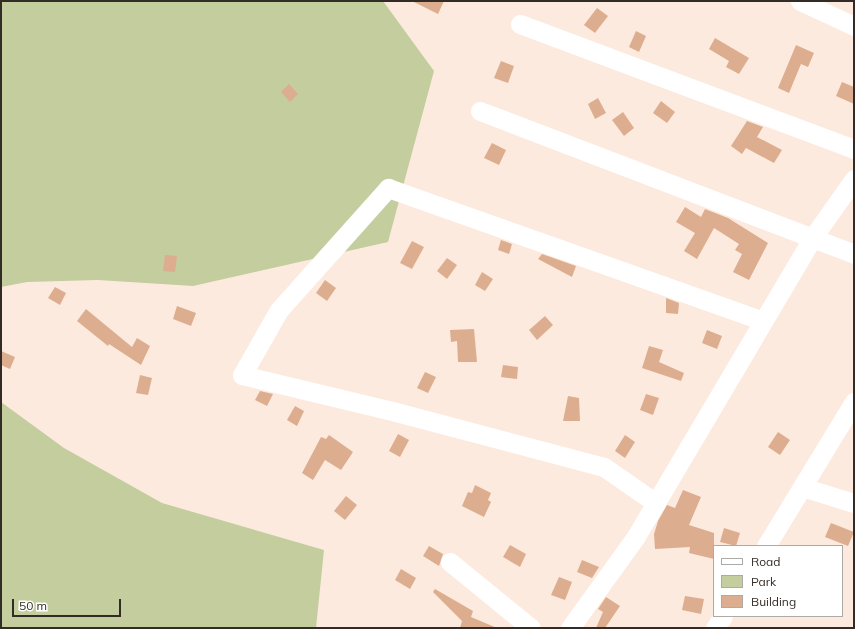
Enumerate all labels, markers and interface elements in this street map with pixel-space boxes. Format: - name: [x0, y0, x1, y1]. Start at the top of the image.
- legend: [713, 545, 843, 617]
- text: Road: [751, 554, 780, 569]
- text: Park: [751, 574, 776, 589]
- scale bar: [14, 591, 123, 617]
- text: Building: [751, 594, 796, 609]
- text: 50 m: [19, 598, 47, 613]

